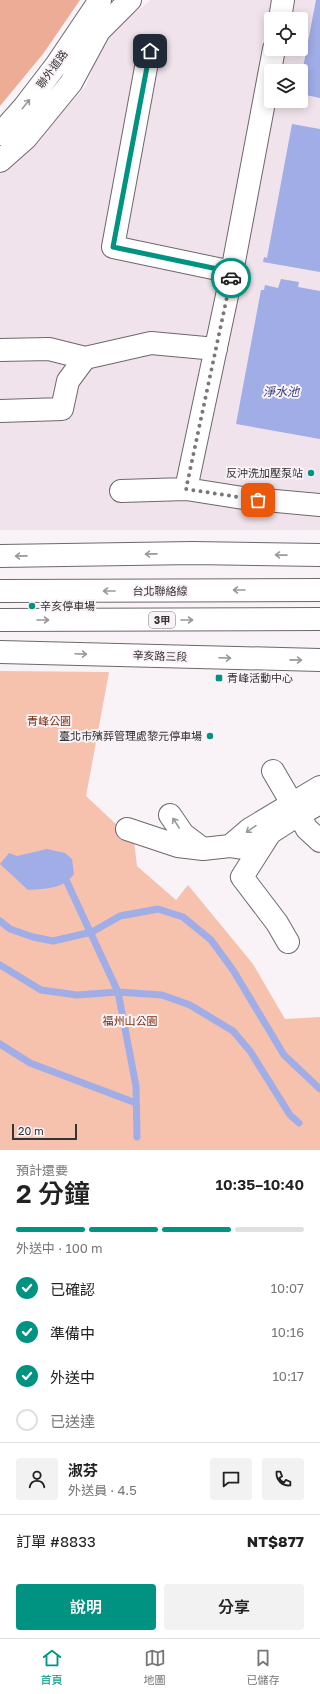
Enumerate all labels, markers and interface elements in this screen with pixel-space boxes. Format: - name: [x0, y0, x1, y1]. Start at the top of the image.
- map controls: [264, 12, 308, 108]
- button: locate: [264, 12, 308, 56]
- pin: [133, 34, 167, 68]
- icon: home: [139, 40, 161, 62]
- street label: 聯外道路: [33, 47, 70, 90]
- button: layers: [264, 64, 308, 108]
- one-way arrow: [21, 99, 30, 110]
- courier: [211, 258, 251, 298]
- icon: car: [220, 267, 242, 289]
- water label: 淨水池: [263, 384, 301, 399]
- place label: 反沖洗加壓泵站: [226, 466, 303, 479]
- marker: 反沖洗加壓泵站: [306, 468, 316, 478]
- pin: [241, 483, 275, 517]
- icon: bag: [247, 489, 269, 511]
- one-way arrow: [145, 550, 158, 558]
- one-way arrow: [275, 551, 288, 558]
- one-way arrow: [15, 552, 28, 560]
- street label: 台北聯絡線: [133, 584, 188, 597]
- one-way arrow: [233, 586, 246, 594]
- one-way arrow: [103, 587, 116, 595]
- place label: 辛亥停車場: [40, 599, 95, 612]
- marker: 辛亥停車場: [27, 601, 37, 611]
- road number: 3甲: [149, 612, 175, 628]
- one-way arrow: [36, 616, 49, 624]
- one-way arrow: [180, 616, 193, 624]
- street label: 辛亥路三段: [132, 648, 188, 663]
- one-way arrow: [74, 650, 87, 658]
- one-way arrow: [218, 654, 231, 661]
- one-way arrow: [289, 656, 302, 663]
- place label: 青峰活動中心: [227, 671, 293, 684]
- marker: 青峰活動中心: [214, 673, 224, 683]
- park label: 青峰公園: [27, 714, 71, 727]
- place label: 臺北市殯葬管理處黎元停車場: [59, 729, 202, 742]
- marker: 臺北市殯葬管理處黎元停車場: [205, 731, 215, 741]
- one-way arrow: [171, 817, 179, 829]
- one-way arrow: [245, 825, 256, 833]
- park label: 福州山公園: [103, 1014, 158, 1027]
- scale bar: [12, 1122, 77, 1141]
- text: 20 m: [18, 1124, 44, 1137]
- text: 預計還要: [16, 1162, 68, 1178]
- text: 10:35–10:40: [215, 1175, 304, 1193]
- text: 2 分鐘: [16, 1178, 90, 1209]
- text: 外送中 · 100 m: [16, 1240, 103, 1256]
- icon: check: [16, 1277, 38, 1299]
- text: 已確認: [50, 1280, 95, 1298]
- text: 10:07: [271, 1280, 304, 1296]
- icon: check: [16, 1321, 38, 1343]
- text: 準備中: [50, 1324, 95, 1342]
- text: 10:16: [272, 1324, 304, 1340]
- icon: check: [16, 1365, 38, 1387]
- text: 外送中: [50, 1368, 95, 1386]
- text: 10:17: [273, 1368, 304, 1384]
- text: 已送達: [50, 1412, 95, 1430]
- button: person: [16, 1458, 58, 1500]
- button: chat: [210, 1458, 252, 1500]
- button: phone: [262, 1458, 304, 1500]
- text: 淑芬: [68, 1461, 98, 1479]
- text: 外送員 · 4.5: [68, 1482, 137, 1498]
- text: 訂單 #8833: [16, 1532, 96, 1550]
- text: NT$877: [247, 1532, 304, 1550]
- button: 說明: [16, 1584, 156, 1630]
- button: 分享: [164, 1584, 304, 1630]
- tab: 首頁: [41, 1647, 63, 1687]
- tab: 地圖: [144, 1647, 166, 1687]
- tab: 已儲存: [247, 1647, 280, 1687]

